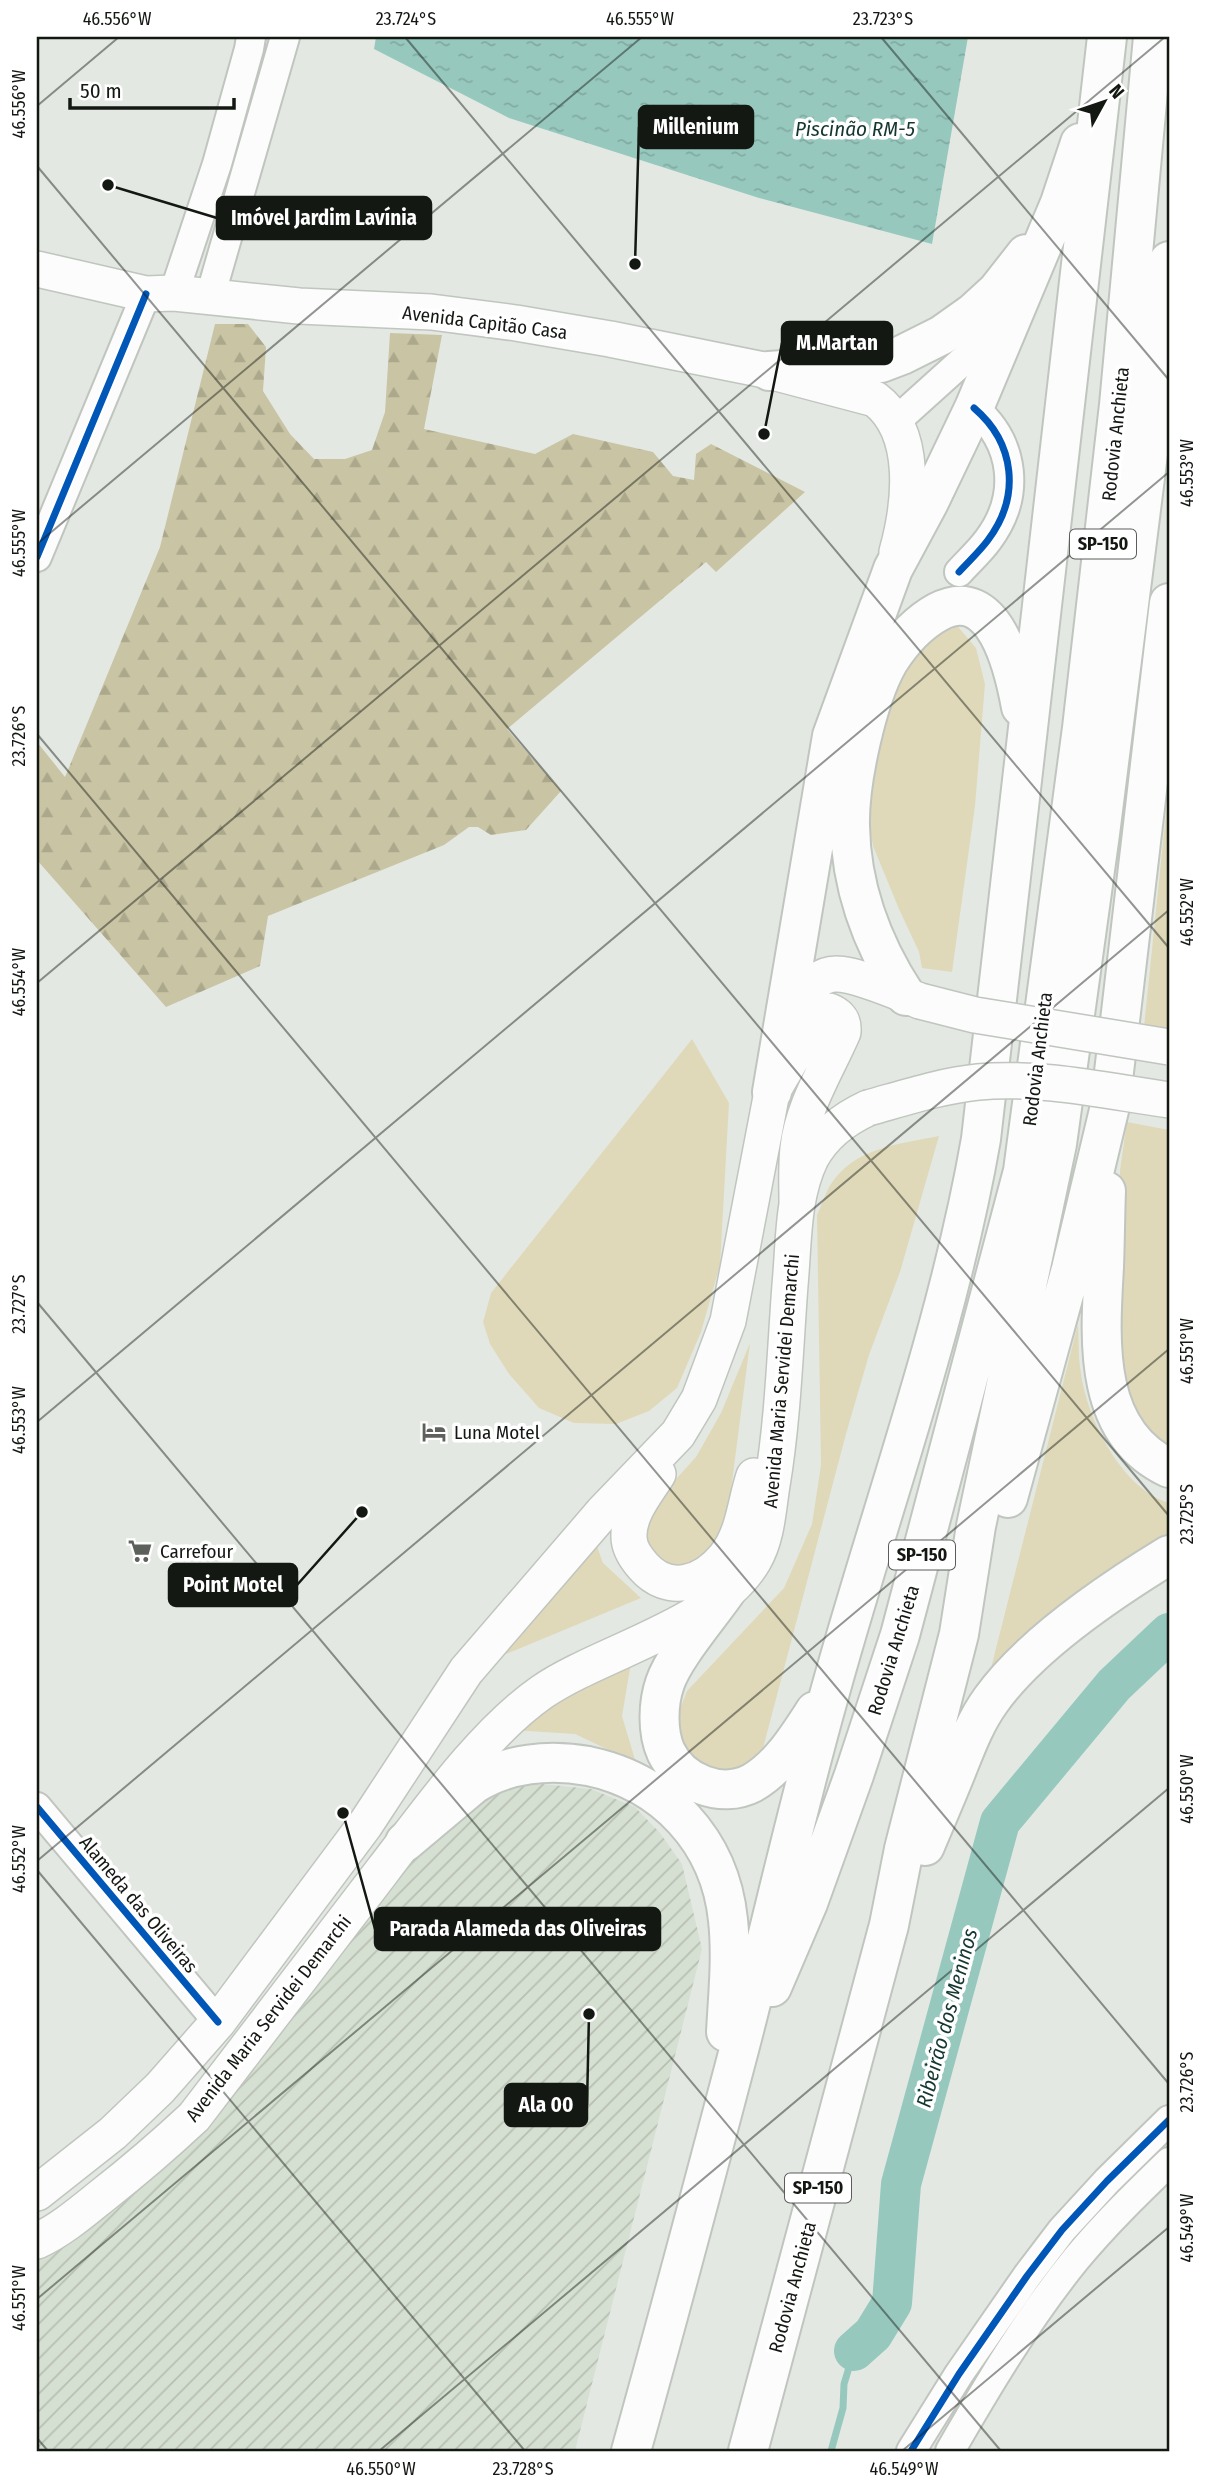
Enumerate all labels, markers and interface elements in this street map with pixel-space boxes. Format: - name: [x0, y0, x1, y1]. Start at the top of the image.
- text: 46.556°W: [83, 8, 152, 30]
- text: 23.724°S: [376, 8, 436, 30]
- text: 46.555°W: [606, 8, 675, 30]
- text: 23.723°S: [853, 8, 913, 30]
- scale bar: [70, 66, 234, 110]
- north arrow: [1070, 66, 1140, 136]
- text: 46.556°W: [8, 69, 30, 138]
- text: 50 m: [80, 78, 122, 104]
- text: N: [1104, 80, 1129, 103]
- callout: Millenium: [639, 106, 753, 148]
- text: Millenium: [653, 114, 739, 140]
- water label: Piscinão RM-5: [795, 116, 916, 142]
- callout: Imóvel Jardim Lavínia: [217, 197, 431, 239]
- text: Imóvel Jardim Lavínia: [231, 205, 417, 231]
- street label: Avenida Capitão Casa: [401, 301, 569, 344]
- callout: M.Martan: [782, 322, 892, 364]
- text: M.Martan: [796, 330, 878, 356]
- street label: Rodovia Anchieta: [1097, 366, 1134, 502]
- text: 46.553°W: [1176, 438, 1198, 507]
- text: 46.555°W: [8, 508, 30, 577]
- road number: SP-150: [1070, 530, 1136, 558]
- text: 23.726°S: [8, 705, 30, 766]
- text: 46.552°W: [1176, 878, 1198, 946]
- text: 46.554°W: [8, 947, 30, 1016]
- street label: Rodovia Anchieta: [1018, 991, 1057, 1127]
- street label: Avenida Maria Servidei Demarchi: [759, 1253, 804, 1509]
- text: 23.727°S: [8, 1274, 30, 1334]
- text: 46.551°W: [1176, 1317, 1198, 1384]
- text: 46.553°W: [8, 1385, 30, 1454]
- hotel icon: Luna Motel: [420, 1418, 448, 1446]
- place label: Luna Motel: [454, 1421, 540, 1444]
- text: 23.725°S: [1176, 1484, 1198, 1544]
- supermarket icon: Carrefour: [126, 1537, 154, 1565]
- place label: Carrefour: [160, 1540, 233, 1563]
- road number: SP-150: [889, 1540, 955, 1570]
- callout: Point Motel: [169, 1564, 297, 1606]
- text: Point Motel: [183, 1572, 283, 1598]
- street label: Rodovia Anchieta: [863, 1582, 924, 1718]
- text: 46.550°W: [1176, 1754, 1198, 1824]
- text: 46.552°W: [8, 1825, 30, 1893]
- street label: Alameda das Oliveiras: [75, 1831, 203, 1977]
- callout: Parada Alameda das Oliveiras: [375, 1908, 660, 1950]
- street label: Avenida Maria Servidei Demarchi: [181, 1911, 356, 2126]
- text: Parada Alameda das Oliveiras: [389, 1916, 647, 1942]
- water label: Ribeirão dos Meninos: [911, 1926, 983, 2110]
- text: 23.726°S: [1176, 2051, 1198, 2112]
- callout: Ala 00: [505, 2084, 587, 2126]
- text: Ala 00: [518, 2092, 573, 2118]
- road number: SP-150: [785, 2174, 851, 2202]
- text: 46.549°W: [1176, 2193, 1198, 2262]
- street label: Rodovia Anchieta: [764, 2219, 821, 2355]
- text: 46.551°W: [8, 2264, 30, 2331]
- text: 46.550°W: [346, 2458, 416, 2480]
- text: 23.728°S: [492, 2458, 554, 2480]
- text: 46.549°W: [870, 2458, 939, 2480]

